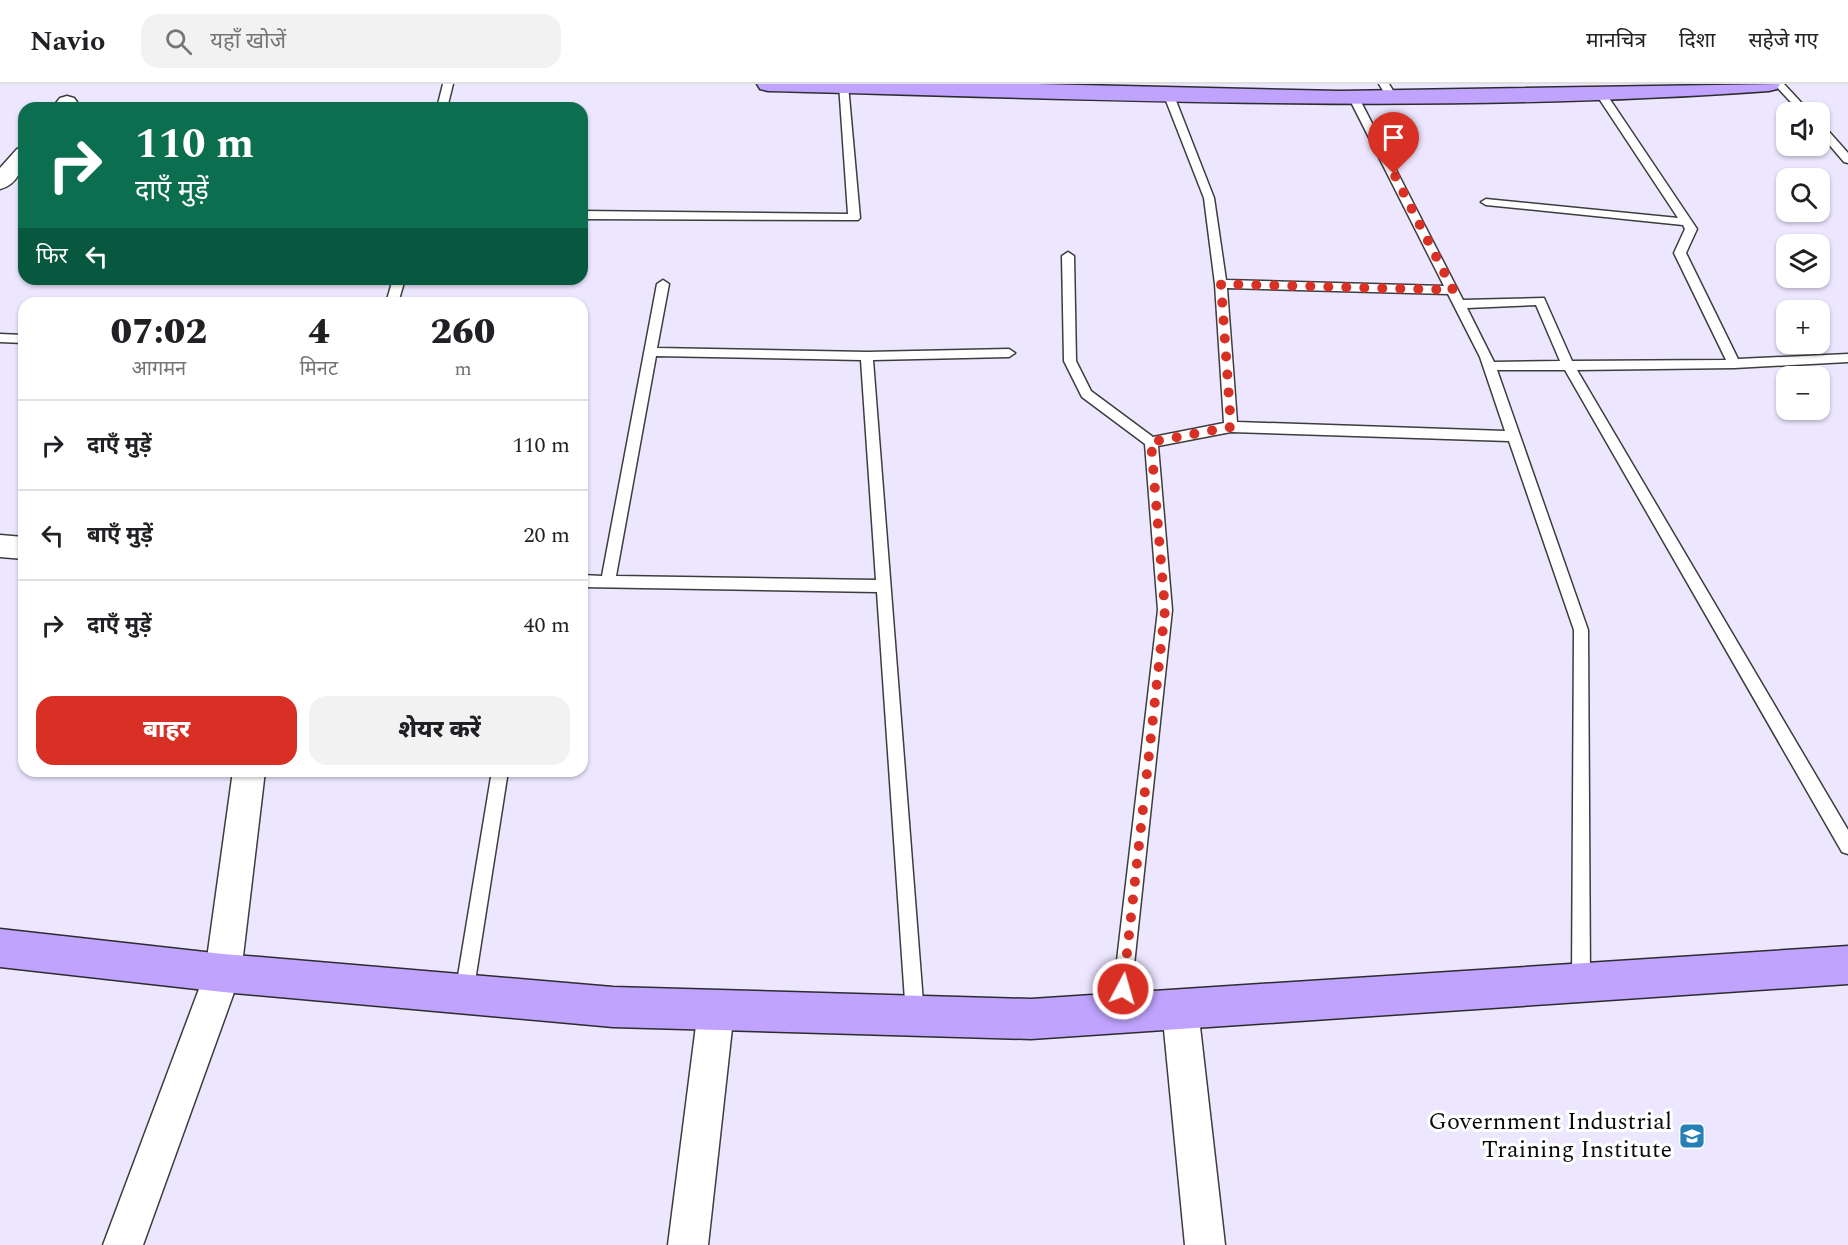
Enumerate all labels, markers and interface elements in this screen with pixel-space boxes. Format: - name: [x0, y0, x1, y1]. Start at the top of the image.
- search box: [141, 14, 561, 68]
- text: Navio: [30, 20, 105, 63]
- icon: search: [162, 25, 195, 58]
- text: यहाँ खोजें: [210, 25, 286, 58]
- text: मानचित्र: [1586, 25, 1646, 57]
- text: दिशा: [1679, 25, 1715, 57]
- text: सहेजे गए: [1748, 25, 1818, 57]
- map controls: [1776, 102, 1830, 420]
- button: sound: [1776, 102, 1830, 156]
- pin: [1368, 112, 1419, 174]
- text: 110 m: [135, 113, 254, 176]
- icon: arrive: [1377, 121, 1410, 154]
- icon: right: [36, 126, 114, 204]
- button: search: [1776, 168, 1830, 222]
- text: दाएँ मुड़ें: [135, 170, 209, 212]
- button: layers: [1776, 234, 1830, 288]
- text: फिर: [36, 240, 68, 273]
- icon: left: [80, 240, 113, 273]
- button: +: [1776, 300, 1830, 354]
- text: 07:02: [111, 305, 207, 360]
- text: 4: [308, 305, 330, 360]
- text: 260: [431, 305, 495, 360]
- text: आगमन: [131, 354, 186, 384]
- text: मिनट: [300, 354, 338, 384]
- text: m: [454, 354, 472, 384]
- button: −: [1776, 366, 1830, 420]
- icon: right: [36, 429, 69, 462]
- text: दाएँ मुड़ें: [87, 429, 152, 462]
- text: 110 m: [513, 429, 570, 462]
- icon: left: [36, 519, 69, 552]
- text: बाएँ मुड़ें: [87, 519, 153, 552]
- text: 20 m: [524, 519, 570, 552]
- icon: right: [36, 609, 69, 642]
- text: दाएँ मुड़ें: [87, 609, 152, 642]
- text: 40 m: [524, 609, 570, 642]
- button: बाहर: [36, 696, 297, 765]
- button: शेयर करें: [309, 696, 570, 765]
- position arrow: [1091, 957, 1155, 1021]
- place label: Government Industrial Training Institute: [1428, 1104, 1672, 1168]
- school or university icon: Government Industrial Training Institute: [1677, 1121, 1707, 1151]

